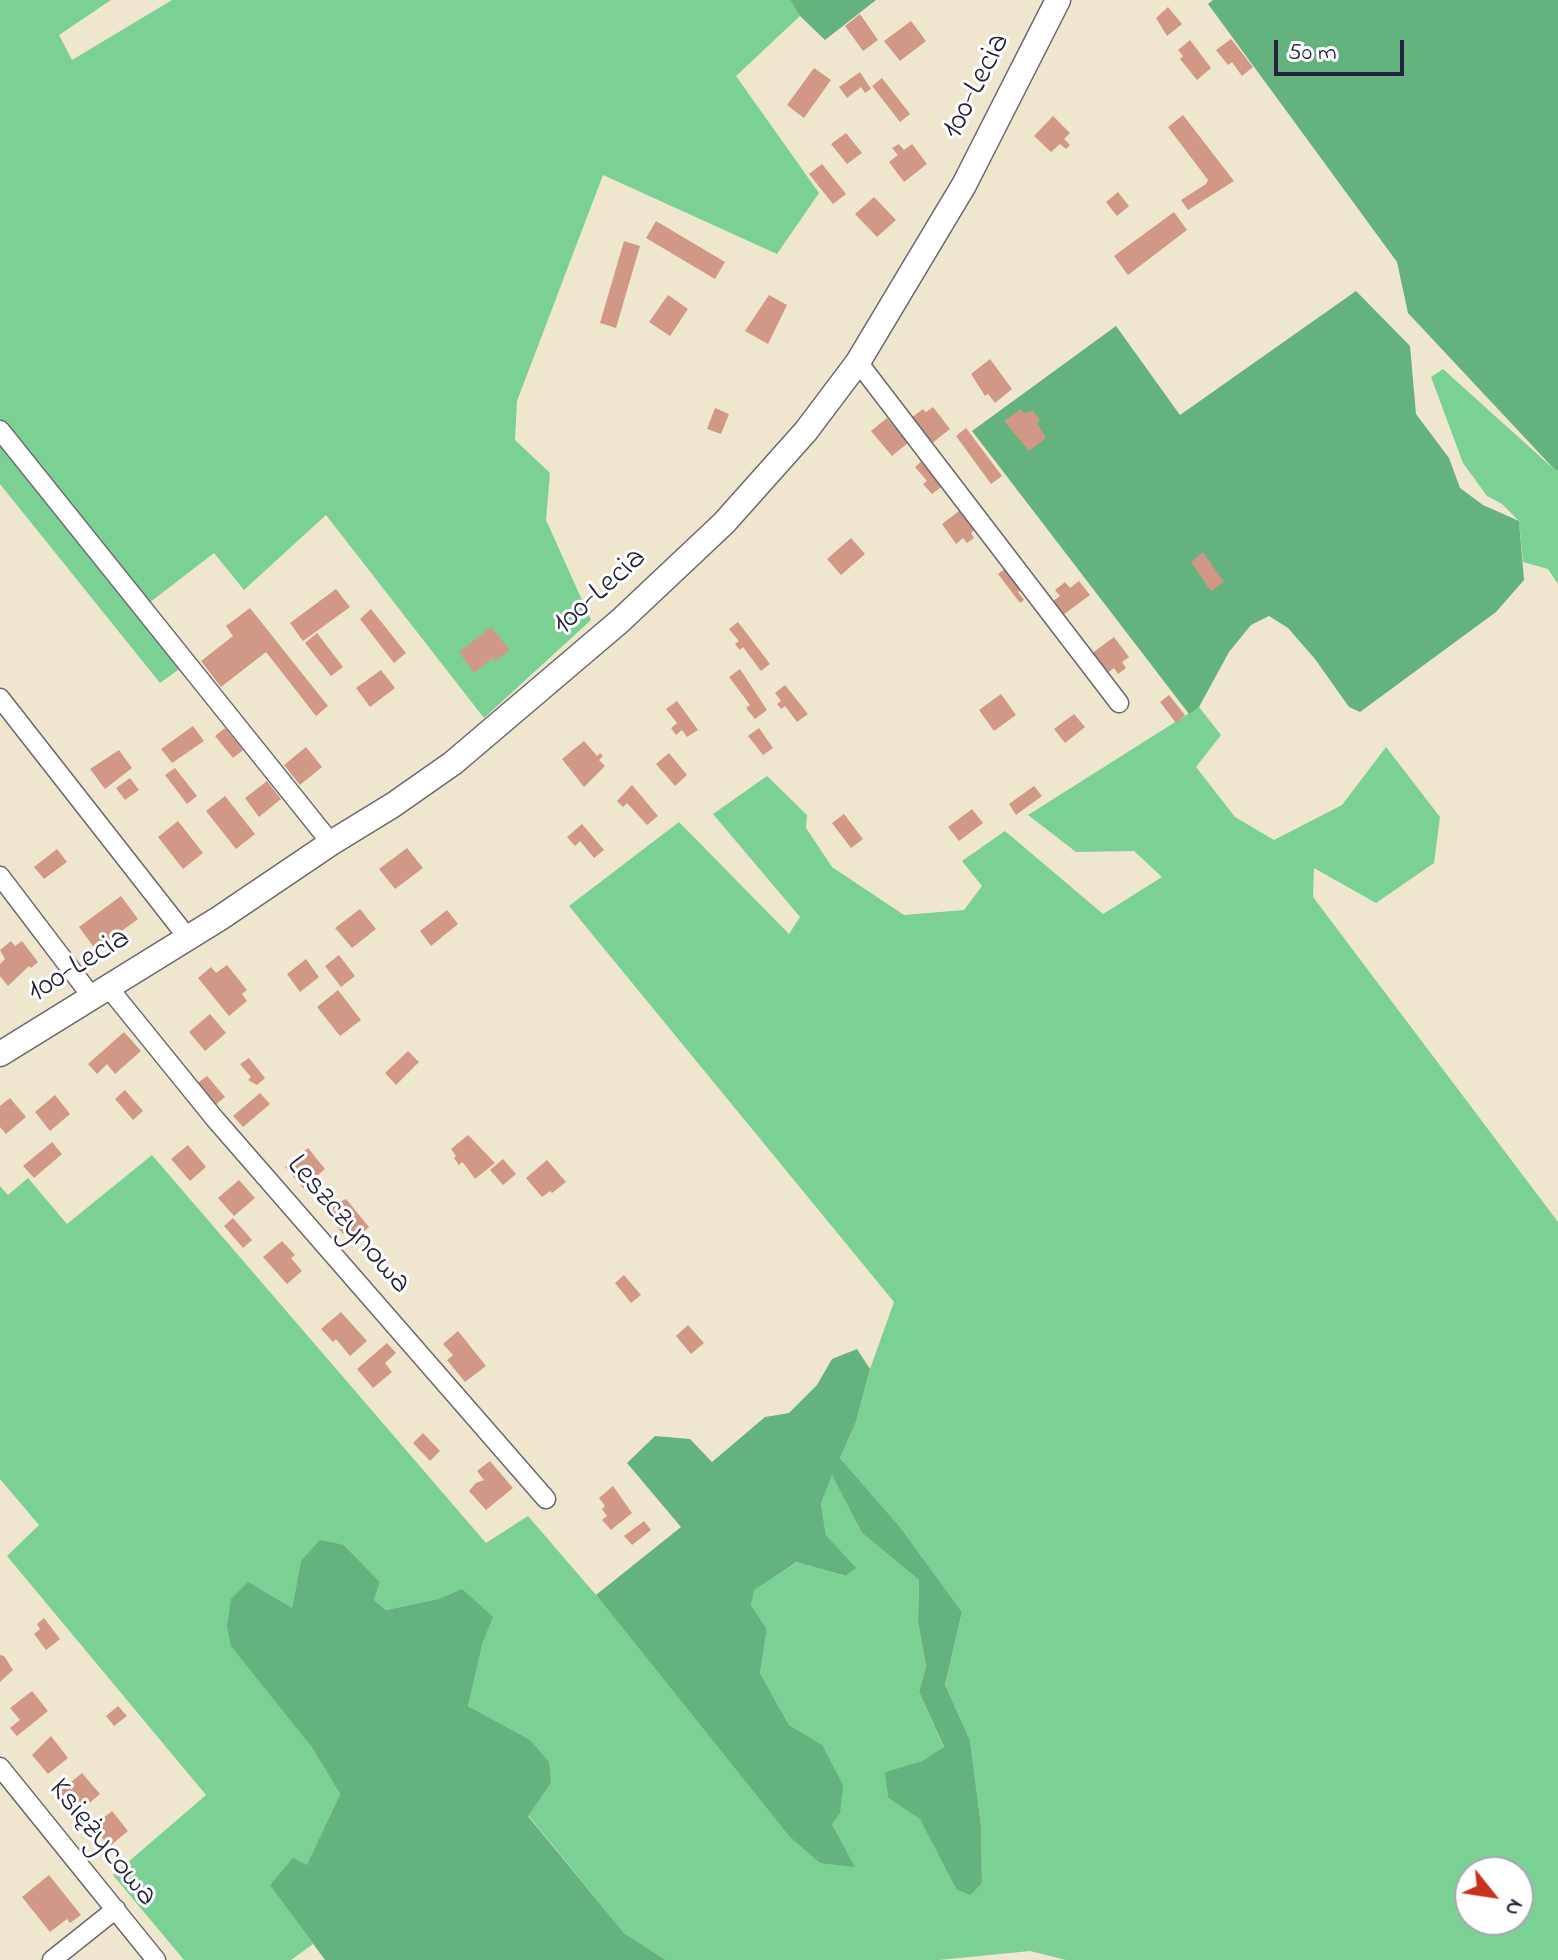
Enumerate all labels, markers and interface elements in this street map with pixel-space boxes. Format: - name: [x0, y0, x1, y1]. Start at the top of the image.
- scale bar: [1278, 24, 1408, 74]
- street label: 100-Lecia: [935, 28, 1021, 146]
- text: 50 m: [1288, 36, 1337, 71]
- street label: 100-Lecia: [546, 541, 656, 645]
- street label: 100-Lecia: [22, 921, 138, 1013]
- street label: Leszczynowa: [276, 1149, 418, 1303]
- street label: Księżycowa: [38, 1772, 164, 1916]
- north arrow: [1454, 1856, 1534, 1936]
- text: N: [1495, 1893, 1531, 1921]

